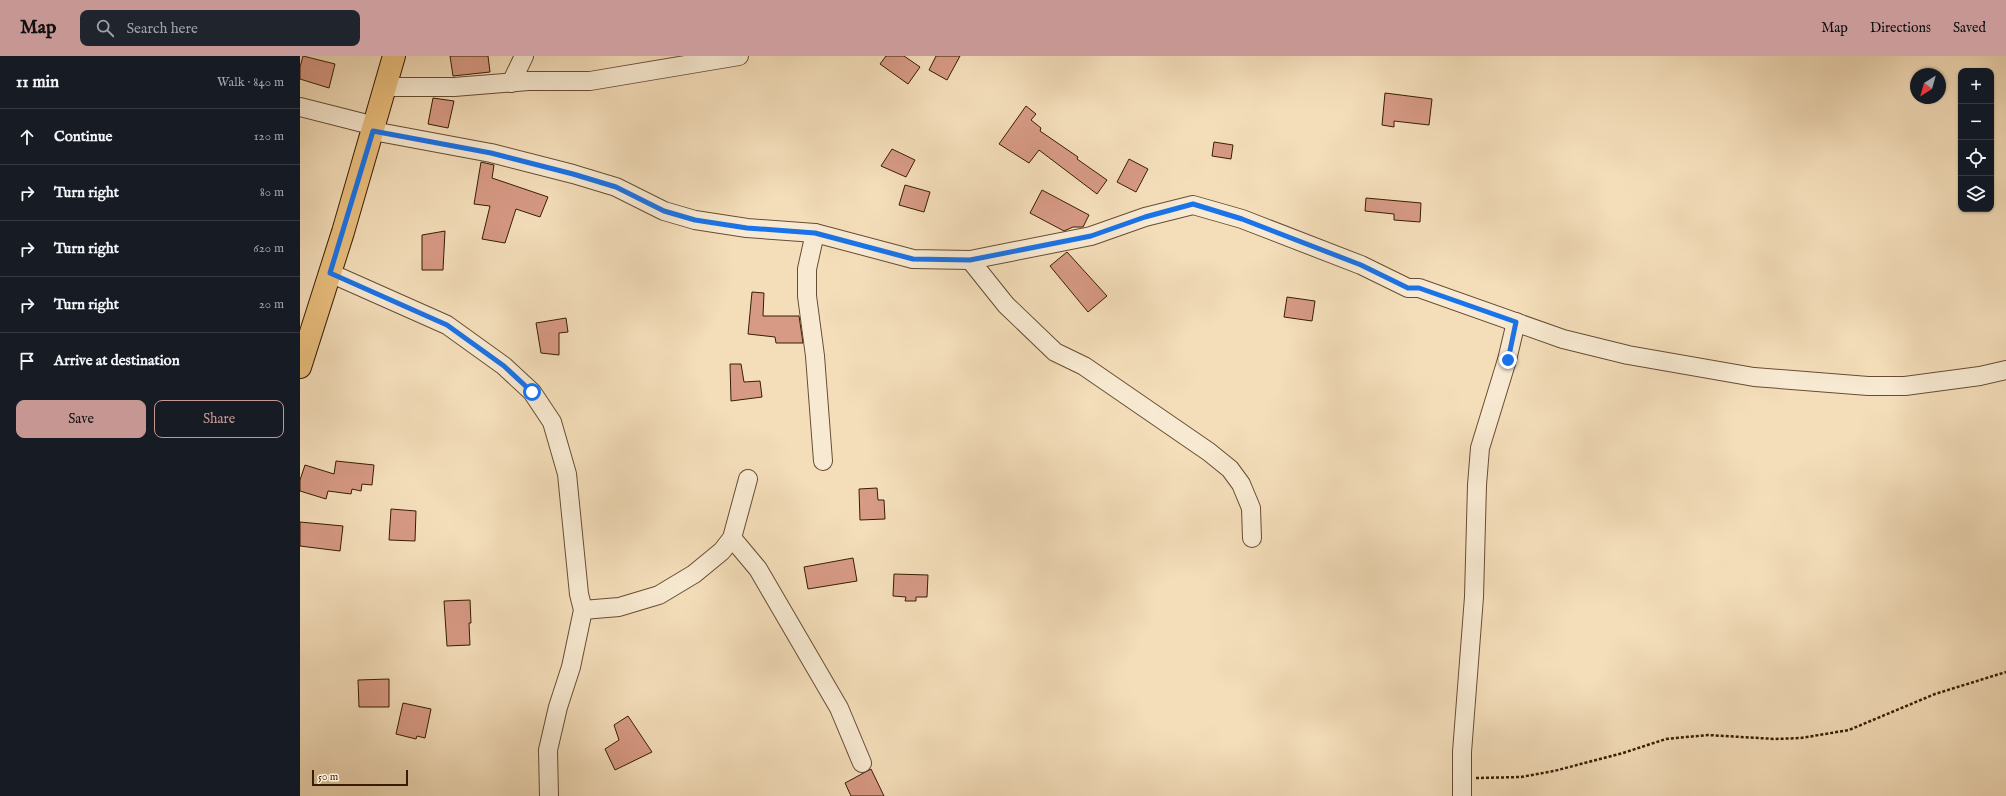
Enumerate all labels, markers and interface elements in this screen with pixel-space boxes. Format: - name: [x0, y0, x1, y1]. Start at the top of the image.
- search box: [80, 10, 360, 46]
- text: Map: [20, 16, 56, 40]
- icon: search: [94, 17, 116, 39]
- text: Search here: [126, 19, 198, 38]
- text: Map: [1821, 19, 1848, 37]
- text: Directions: [1870, 19, 1931, 37]
- text: Saved: [1953, 19, 1986, 37]
- north arrow: [1910, 68, 1946, 104]
- map controls: [1958, 68, 1994, 212]
- button: +: [1958, 68, 1994, 104]
- text: 11 min: [16, 72, 59, 93]
- text: Walk · 840 m: [217, 74, 284, 91]
- button: −: [1958, 104, 1994, 140]
- icon: ahead: [16, 126, 38, 148]
- text: Continue: [54, 127, 112, 146]
- text: 120 m: [254, 128, 284, 145]
- button: locate: [1958, 140, 1994, 176]
- button: layers: [1958, 176, 1994, 212]
- icon: right: [16, 182, 38, 204]
- text: Turn right: [54, 183, 119, 202]
- text: 80 m: [260, 184, 284, 201]
- icon: right: [16, 238, 38, 260]
- text: Turn right: [54, 239, 119, 258]
- text: 620 m: [253, 240, 284, 257]
- icon: right: [16, 294, 38, 316]
- text: Turn right: [54, 295, 119, 314]
- text: 20 m: [259, 296, 284, 313]
- icon: arrive: [16, 350, 38, 372]
- text: Arrive at destination: [54, 351, 180, 370]
- route end: [1499, 351, 1517, 369]
- route start: [523, 383, 541, 401]
- button: Save: [16, 400, 146, 438]
- button: Share: [154, 400, 284, 438]
- scale bar: [312, 768, 408, 787]
- text: 50 m: [318, 770, 338, 784]

